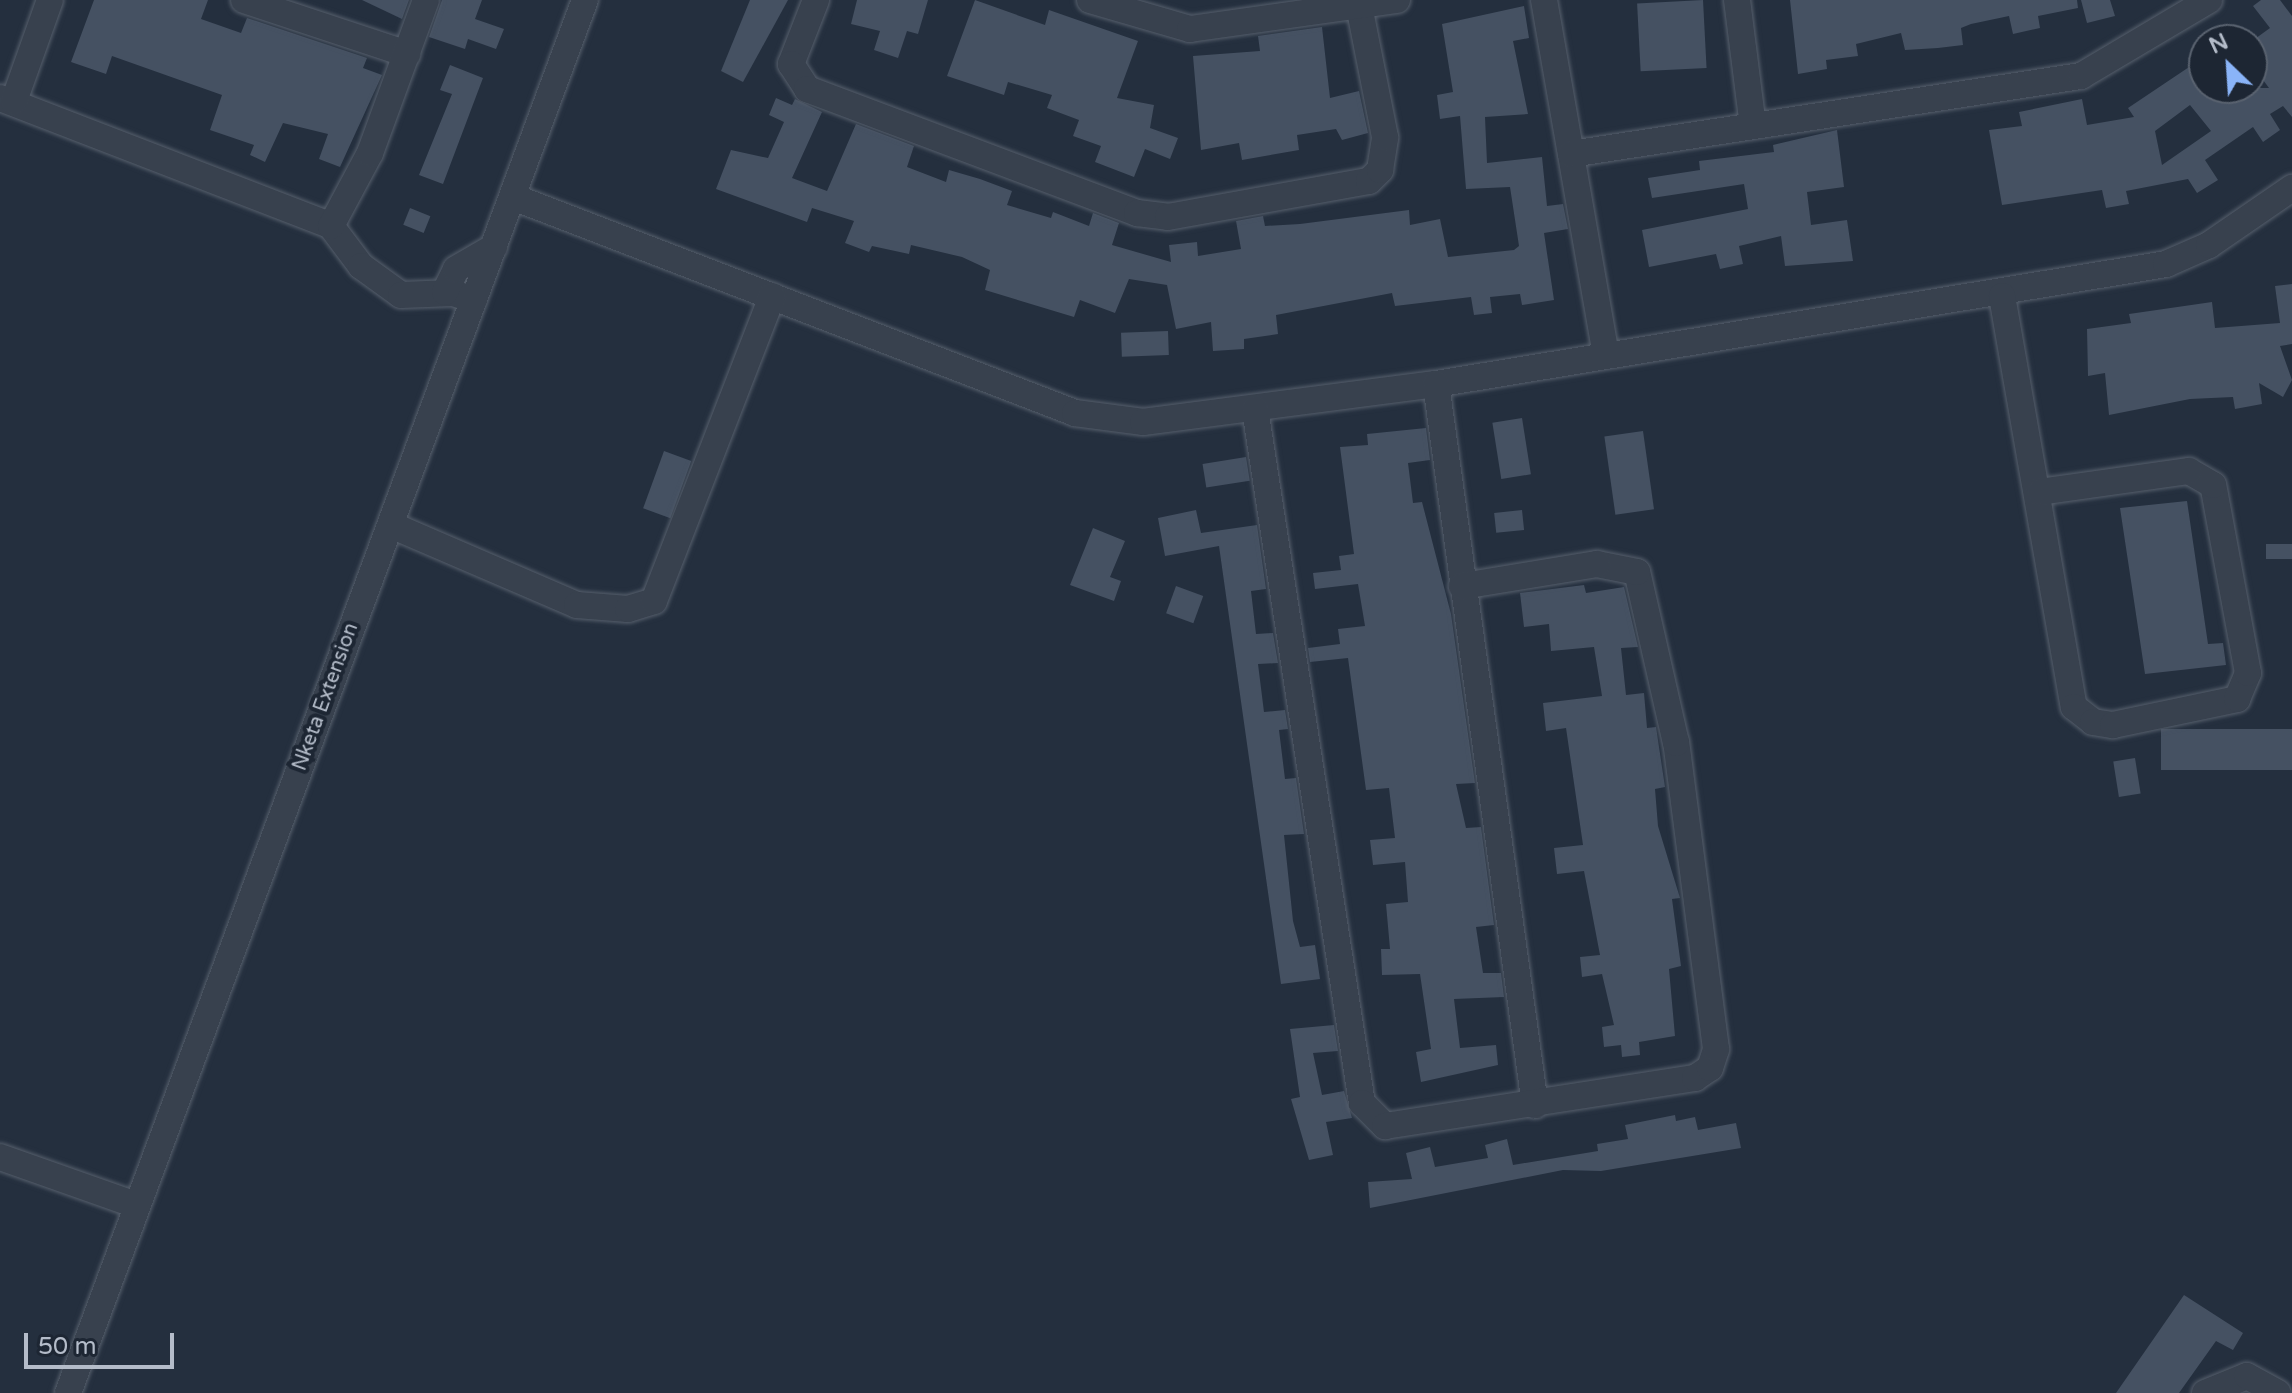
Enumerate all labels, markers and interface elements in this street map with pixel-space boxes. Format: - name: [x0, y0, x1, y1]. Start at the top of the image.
- north arrow: [2188, 24, 2268, 104]
- text: N: [2205, 29, 2232, 60]
- street label: Nketa Extension: [288, 620, 364, 774]
- scale bar: [28, 1317, 178, 1367]
- text: 50 m: [38, 1332, 96, 1361]

